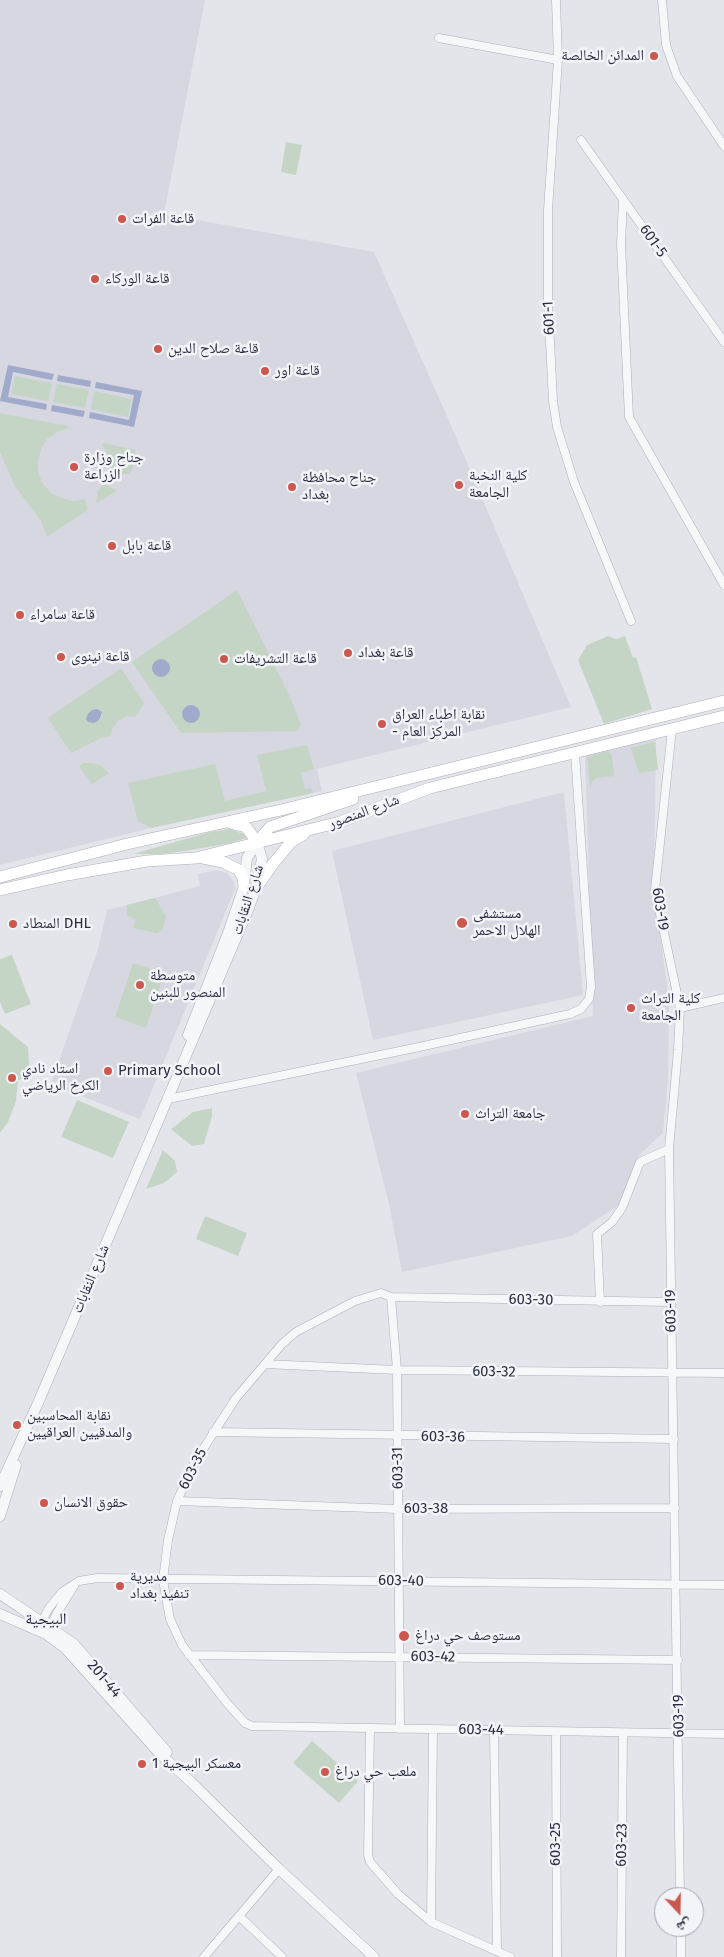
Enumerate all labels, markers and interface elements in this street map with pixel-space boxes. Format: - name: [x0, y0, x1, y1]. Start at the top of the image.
- place label: المدائن الخالصة: [561, 47, 644, 65]
- marker: المدائن الخالصة: [648, 50, 660, 62]
- place label: قاعة الفرات: [132, 210, 194, 228]
- marker: قاعة الفرات: [116, 213, 128, 225]
- street label: 601-5: [635, 221, 671, 261]
- place label: قاعة الوركاء: [105, 270, 170, 288]
- marker: قاعة الوركاء: [89, 273, 101, 285]
- street label: 601-1: [539, 301, 559, 335]
- place label: قاعة صلاح الدين: [168, 340, 259, 358]
- marker: قاعة صلاح الدين: [152, 343, 164, 355]
- place label: قاعة اور: [275, 362, 320, 380]
- marker: قاعة اور: [259, 365, 271, 377]
- place label: جناح وزارة الزراعة: [84, 449, 144, 484]
- marker: جناح وزارة الزراعة: [68, 461, 80, 473]
- place label: كلية النخبة الجامعة: [469, 467, 527, 502]
- place label: جناح محافظة بغداد: [302, 469, 376, 504]
- marker: كلية النخبة الجامعة: [453, 479, 465, 491]
- marker: جناح محافظة بغداد: [286, 481, 298, 493]
- place label: قاعة بابل: [122, 537, 171, 555]
- marker: قاعة بابل: [106, 540, 118, 552]
- place label: قاعة سامراء: [30, 606, 95, 624]
- marker: قاعة سامراء: [14, 609, 26, 621]
- place label: قاعة بغداد: [358, 644, 414, 662]
- marker: قاعة بغداد: [342, 647, 354, 659]
- place label: قاعة نينوى: [71, 648, 130, 666]
- place label: قاعة التشريفات: [234, 650, 317, 668]
- marker: قاعة نينوى: [55, 651, 67, 663]
- marker: قاعة التشريفات: [218, 653, 230, 665]
- place label: نقابة اطباء العراق - المركز العام: [392, 706, 485, 741]
- marker: نقابة اطباء العراق - المركز العام: [376, 718, 388, 730]
- street label: شارع المنصور: [326, 791, 402, 833]
- street label: شارع النقابات: [228, 863, 268, 937]
- street label: 603-19: [648, 886, 672, 932]
- place label: مستشفى الهلال الاحمر: [473, 905, 541, 940]
- place label: المنطاد DHL: [23, 915, 91, 933]
- marker: مستشفى الهلال الاحمر: [455, 916, 469, 930]
- marker: المنطاد DHL: [7, 918, 19, 930]
- place label: متوسطة المنصور للبنين: [150, 967, 226, 1002]
- marker: متوسطة المنصور للبنين: [134, 979, 146, 991]
- place label: كلية التراث الجامعة: [641, 990, 700, 1025]
- marker: كلية التراث الجامعة: [625, 1002, 637, 1014]
- place label: استاد نادي الكرخ الرياضي: [22, 1060, 99, 1095]
- place label: Primary School: [118, 1062, 221, 1080]
- marker: Primary School: [102, 1065, 114, 1077]
- marker: استاد نادي الكرخ الرياضي: [6, 1072, 18, 1084]
- place label: جامعة التراث: [475, 1105, 545, 1123]
- marker: جامعة التراث: [459, 1108, 471, 1120]
- street label: شارع النقابات: [69, 1242, 113, 1316]
- street label: 603-19: [662, 1289, 680, 1333]
- street label: 603-30: [508, 1291, 554, 1309]
- street label: 603-32: [472, 1363, 516, 1381]
- place label: نقابة المحاسبين والمدقيين العراقيين: [27, 1407, 132, 1442]
- marker: نقابة المحاسبين والمدقيين العراقيين: [11, 1419, 23, 1431]
- street label: 603-36: [421, 1428, 465, 1446]
- street label: 603-35: [175, 1445, 211, 1493]
- street label: 603-31: [389, 1447, 407, 1489]
- place label: حقوق الانسان: [54, 1494, 128, 1512]
- marker: حقوق الانسان: [38, 1497, 50, 1509]
- street label: 603-38: [404, 1500, 448, 1518]
- place label: مديرية تنفيذ بغداد: [130, 1568, 189, 1603]
- street label: 603-40: [378, 1572, 424, 1590]
- marker: مديرية تنفيذ بغداد: [114, 1580, 126, 1592]
- district label: البيجية: [25, 1610, 67, 1630]
- place label: مستوصف حي دراغ: [415, 1627, 521, 1645]
- marker: مستوصف حي دراغ: [397, 1629, 411, 1643]
- street label: 603-42: [410, 1648, 456, 1666]
- street label: 201-44: [83, 1656, 125, 1702]
- street label: 603-19: [670, 1694, 688, 1738]
- street label: 603-44: [458, 1721, 504, 1739]
- place label: معسكر البيجية 1: [152, 1755, 241, 1773]
- marker: معسكر البيجية 1: [136, 1758, 148, 1770]
- place label: ملعب حي دراغ: [335, 1763, 416, 1781]
- marker: ملعب حي دراغ: [319, 1766, 331, 1778]
- street label: 603-25: [547, 1822, 565, 1866]
- street label: 603-23: [613, 1823, 631, 1867]
- north arrow: [654, 1887, 704, 1937]
- text: ش: [674, 1915, 694, 1936]

